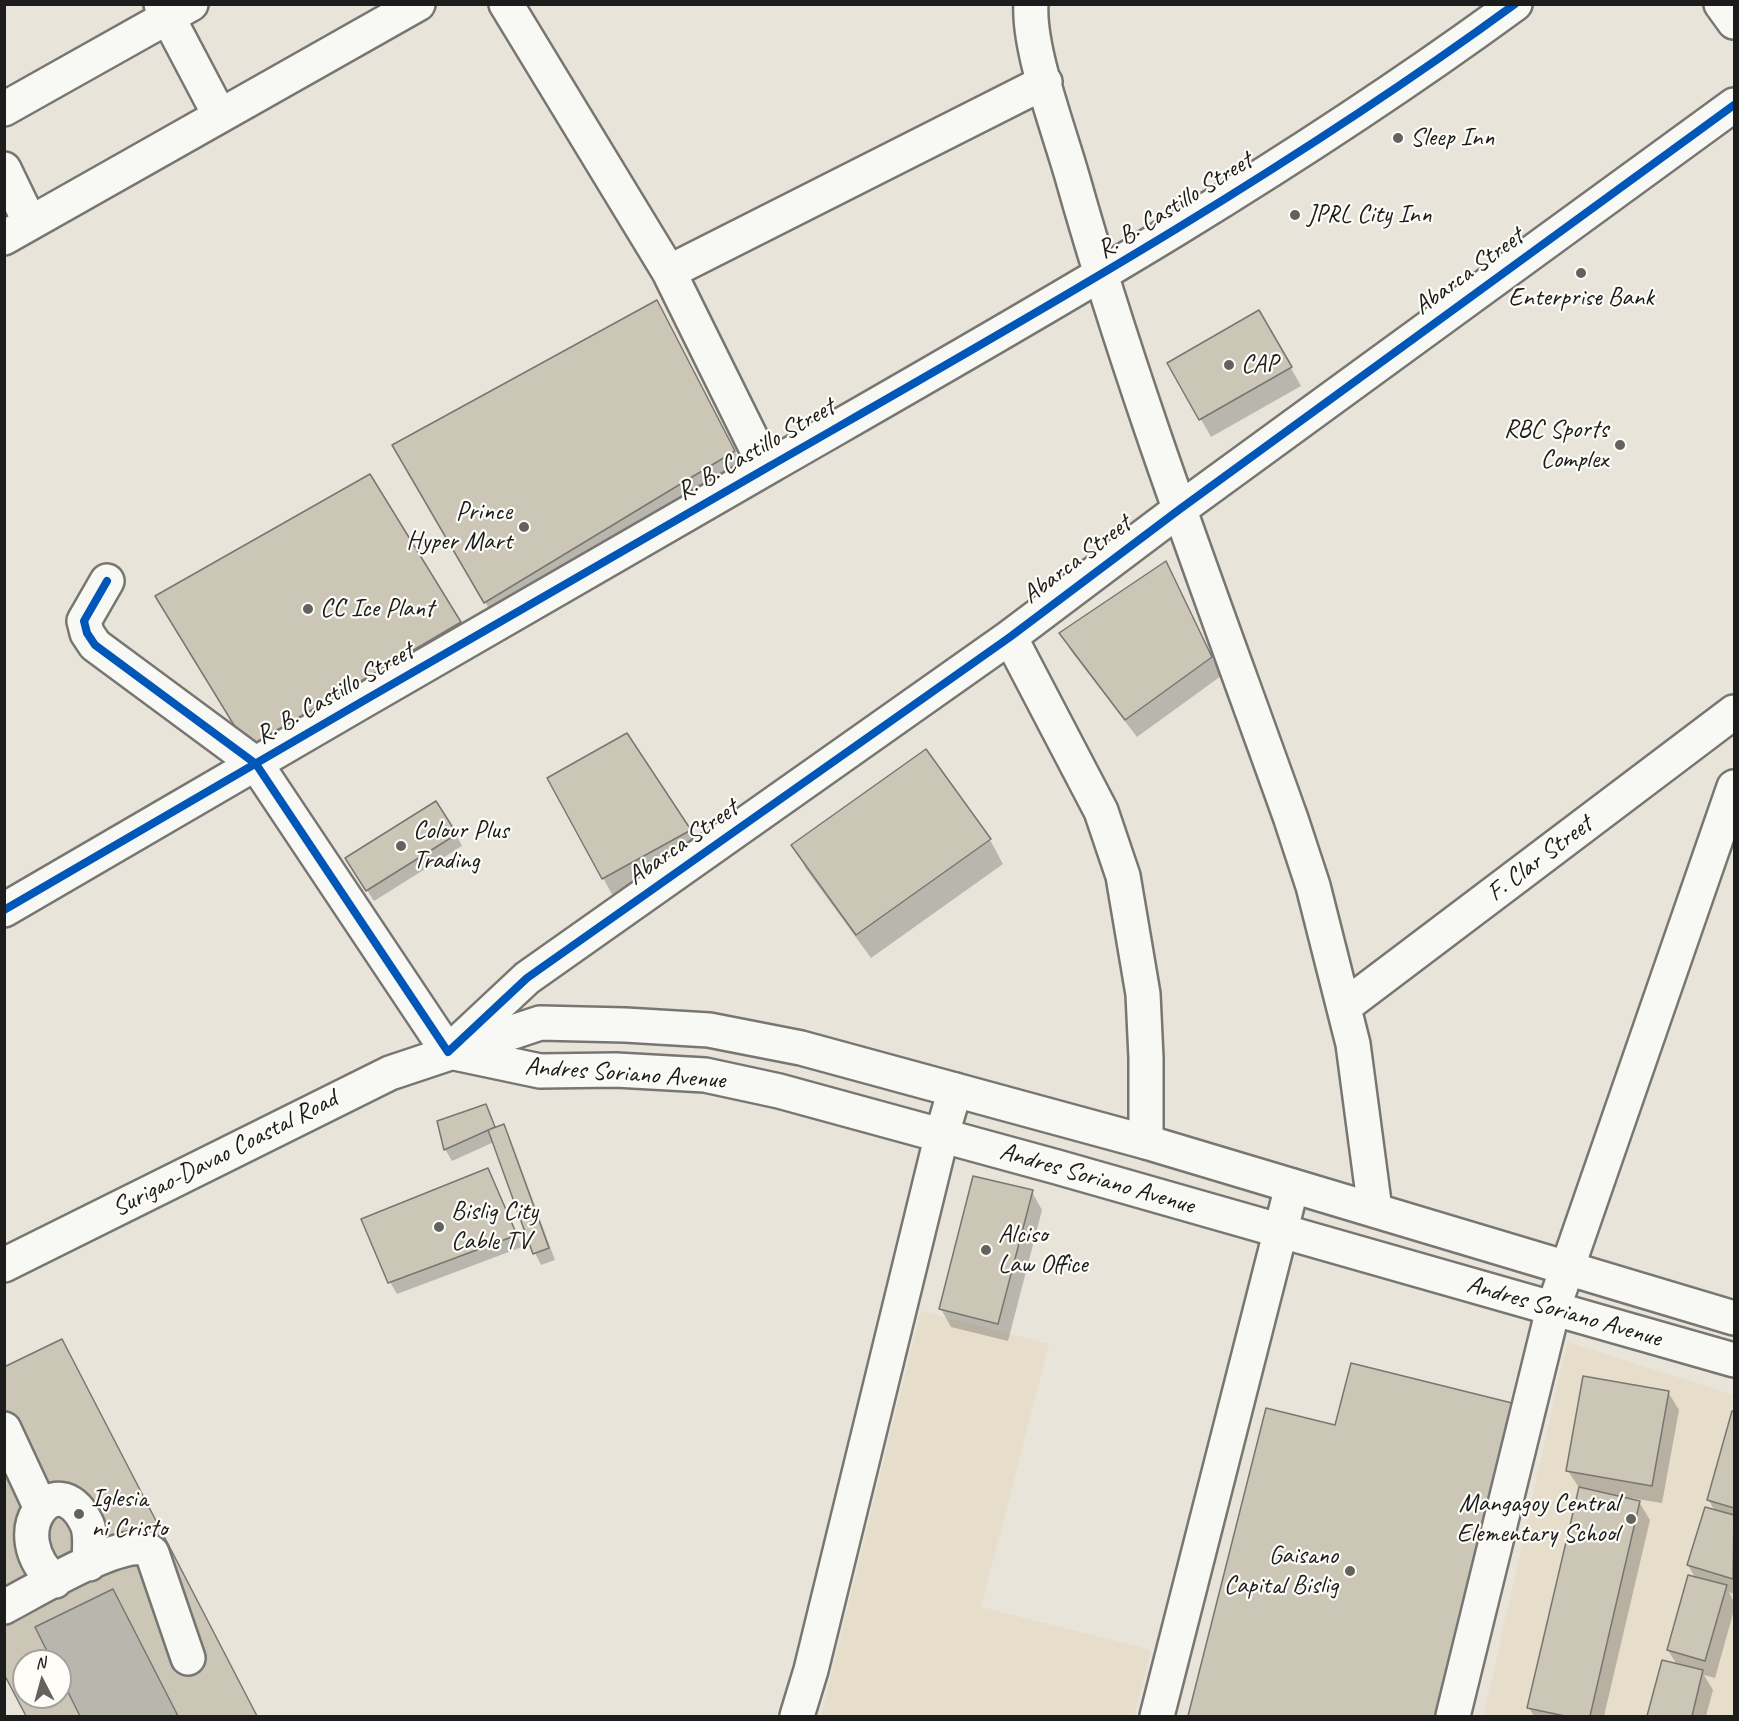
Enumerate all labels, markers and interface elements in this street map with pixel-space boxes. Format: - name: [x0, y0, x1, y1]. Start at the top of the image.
- place label: Sleep Inn: [1410, 122, 1494, 154]
- marker: Sleep Inn: [1391, 131, 1405, 145]
- street label: R. B. Castillo Street: [1092, 146, 1258, 266]
- place label: JPRL City Inn: [1307, 199, 1431, 231]
- marker: JPRL City Inn: [1288, 208, 1302, 222]
- street label: Abarca Street: [1408, 222, 1530, 322]
- marker: Enterprise Bank: [1574, 266, 1588, 280]
- place label: Enterprise Bank: [1508, 282, 1654, 314]
- place label: CAP: [1241, 349, 1278, 381]
- marker: CAP: [1222, 358, 1236, 372]
- street label: R. B. Castillo Street: [671, 392, 841, 508]
- place label: RBC Sports Complex: [1504, 414, 1608, 476]
- marker: RBC Sports Complex: [1613, 438, 1627, 452]
- place label: Prince Hyper Mart: [406, 496, 512, 558]
- street label: Abarca Street: [1017, 509, 1137, 611]
- marker: Prince Hyper Mart: [517, 520, 531, 534]
- place label: CC Ice Plant: [320, 593, 434, 625]
- marker: CC Ice Plant: [301, 602, 315, 616]
- street label: R. B. Castillo Street: [250, 636, 420, 752]
- street label: Abarca Street: [622, 794, 744, 892]
- street label: F. Clar Street: [1481, 809, 1599, 909]
- place label: Colour Plus Trading: [413, 815, 508, 876]
- marker: Colour Plus Trading: [394, 839, 408, 853]
- street label: Andres Soriano Avenue: [524, 1051, 726, 1097]
- street label: Surigao-Davao Coastal Road: [107, 1084, 343, 1224]
- street label: Andres Soriano Avenue: [996, 1136, 1198, 1222]
- place label: Bislig City Cable TV: [451, 1196, 538, 1258]
- place label: Alciso Law Office: [998, 1219, 1087, 1280]
- marker: Bislig City Cable TV: [432, 1220, 446, 1234]
- marker: Alciso Law Office: [979, 1243, 993, 1257]
- street label: Andres Soriano Avenue: [1463, 1269, 1665, 1355]
- place label: Iglesia ni Cristo: [91, 1483, 167, 1544]
- place label: Mangagoy Central Elementary School: [1457, 1488, 1619, 1550]
- marker: Iglesia ni Cristo: [72, 1507, 86, 1521]
- marker: Mangagoy Central Elementary School: [1624, 1512, 1638, 1526]
- place label: Gaisano Capital Bislig: [1224, 1540, 1338, 1601]
- marker: Gaisano Capital Bislig: [1343, 1564, 1357, 1578]
- north arrow: [12, 1649, 72, 1709]
- text: N: [34, 1653, 46, 1674]

